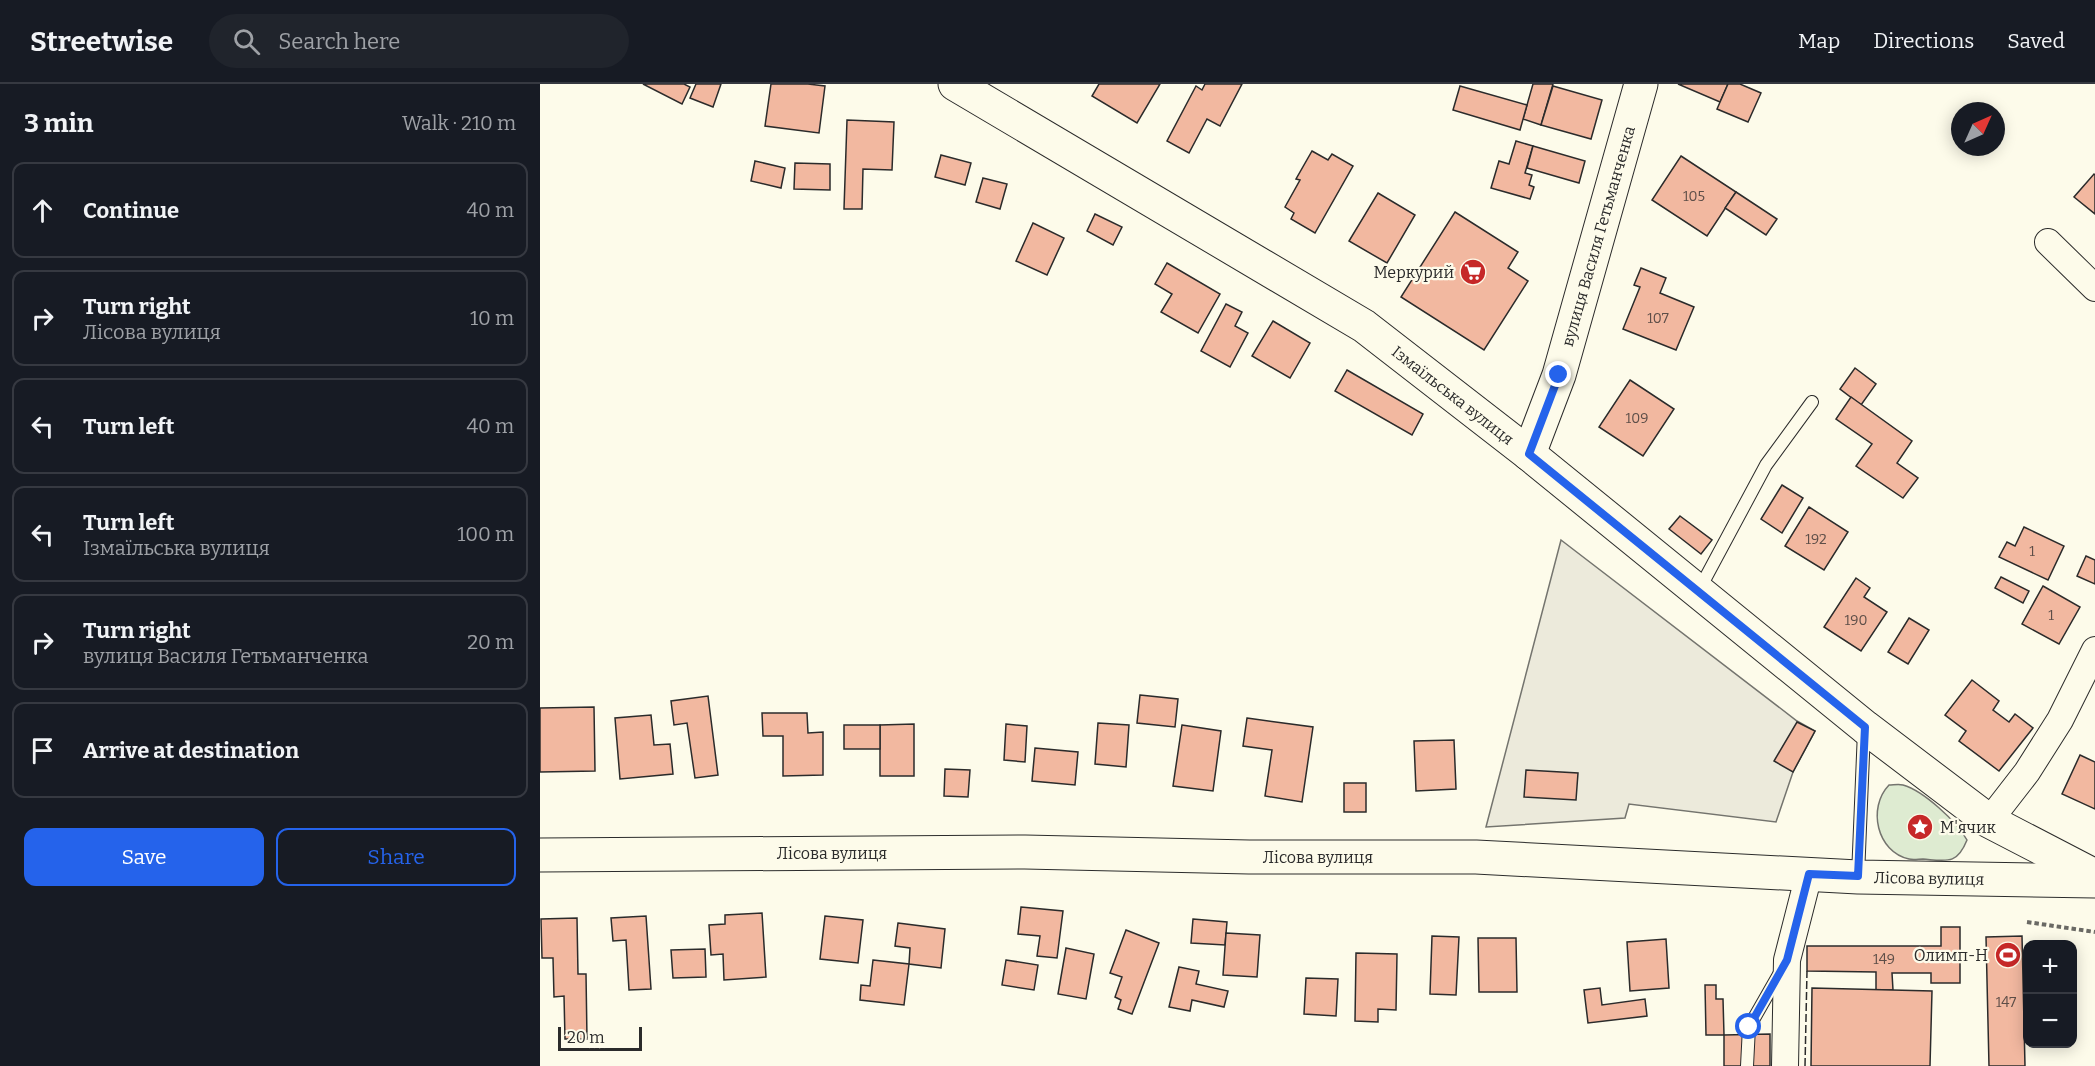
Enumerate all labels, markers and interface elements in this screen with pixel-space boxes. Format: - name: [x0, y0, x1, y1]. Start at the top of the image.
- search box: [209, 14, 629, 68]
- text: Streetwise: [30, 25, 173, 58]
- icon: search: [230, 25, 263, 58]
- text: Search here: [278, 28, 400, 55]
- text: Map: [1798, 28, 1840, 54]
- text: Directions: [1873, 28, 1974, 54]
- text: Saved: [2007, 28, 2065, 54]
- north arrow: [1951, 102, 2005, 156]
- text: 3 min: [24, 108, 93, 139]
- text: Walk · 210 m: [402, 111, 516, 135]
- street label: вулиця Василя Гетьманченка: [1558, 124, 1639, 349]
- house number: 105: [1683, 188, 1705, 205]
- icon: ahead: [26, 194, 59, 227]
- text: Continue: [83, 197, 179, 224]
- text: 40 m: [466, 198, 514, 222]
- supermarket icon: Меркурий: [1458, 257, 1488, 287]
- place label: Меркурий: [1373, 263, 1454, 282]
- text: Turn right: [83, 293, 191, 320]
- icon: right: [26, 302, 59, 335]
- text: 10 m: [470, 306, 514, 330]
- house number: 107: [1647, 310, 1669, 327]
- text: Лісова вулиця: [83, 320, 221, 344]
- street label: Ізмаїльська вулиця: [1388, 342, 1518, 449]
- route end: [1545, 361, 1571, 387]
- icon: left: [26, 410, 59, 443]
- house number: 109: [1626, 410, 1648, 427]
- text: Turn left: [83, 413, 175, 440]
- text: 40 m: [466, 414, 514, 438]
- text: Turn left: [83, 509, 175, 536]
- icon: left: [26, 518, 59, 551]
- text: 100 m: [457, 522, 514, 546]
- house number: 192: [1805, 531, 1827, 548]
- text: Ізмаїльська вулиця: [83, 536, 270, 560]
- house number: 1: [2029, 543, 2035, 560]
- house number: 1: [2048, 607, 2054, 624]
- house number: 190: [1845, 612, 1867, 629]
- text: Turn right: [83, 617, 191, 644]
- icon: right: [26, 626, 59, 659]
- text: 20 m: [467, 630, 514, 654]
- text: вулиця Василя Гетьманченка: [83, 644, 368, 668]
- icon: arrive: [26, 734, 59, 767]
- text: Arrive at destination: [83, 737, 299, 764]
- place icon: М'ячик: [1905, 812, 1935, 842]
- place label: М'ячик: [1940, 818, 1997, 837]
- button: Save: [24, 828, 264, 886]
- button: Share: [276, 828, 516, 886]
- street label: Лісова вулиця: [777, 844, 887, 863]
- street label: Лісова вулиця: [1263, 848, 1373, 867]
- street label: Лісова вулиця: [1874, 868, 1984, 889]
- sports icon: Олимп-Н: [1993, 940, 2023, 970]
- map controls: [2023, 940, 2077, 1048]
- button: +: [2023, 940, 2077, 994]
- place label: Олимп-Н: [1914, 946, 1988, 965]
- house number: 149: [1873, 951, 1895, 968]
- house number: 147: [1996, 994, 2016, 1011]
- button: −: [2023, 994, 2077, 1048]
- route start: [1735, 1013, 1761, 1039]
- scale bar: [558, 1024, 642, 1052]
- text: 20 m: [567, 1028, 604, 1047]

